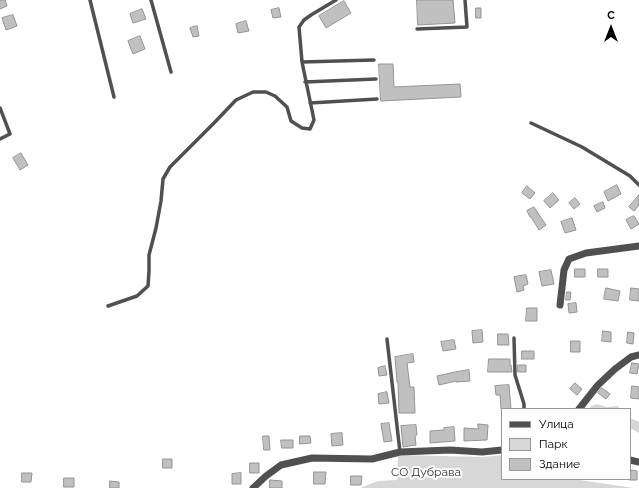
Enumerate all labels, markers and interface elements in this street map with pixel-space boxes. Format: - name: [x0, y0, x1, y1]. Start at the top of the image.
- north arrow: [591, 8, 631, 48]
- text: С: [607, 9, 615, 22]
- legend: [501, 408, 631, 480]
- text: Улица: [539, 417, 574, 431]
- text: Парк: [539, 437, 568, 451]
- text: Здание: [539, 457, 580, 471]
- park label: СО Дубрава: [391, 465, 461, 479]

